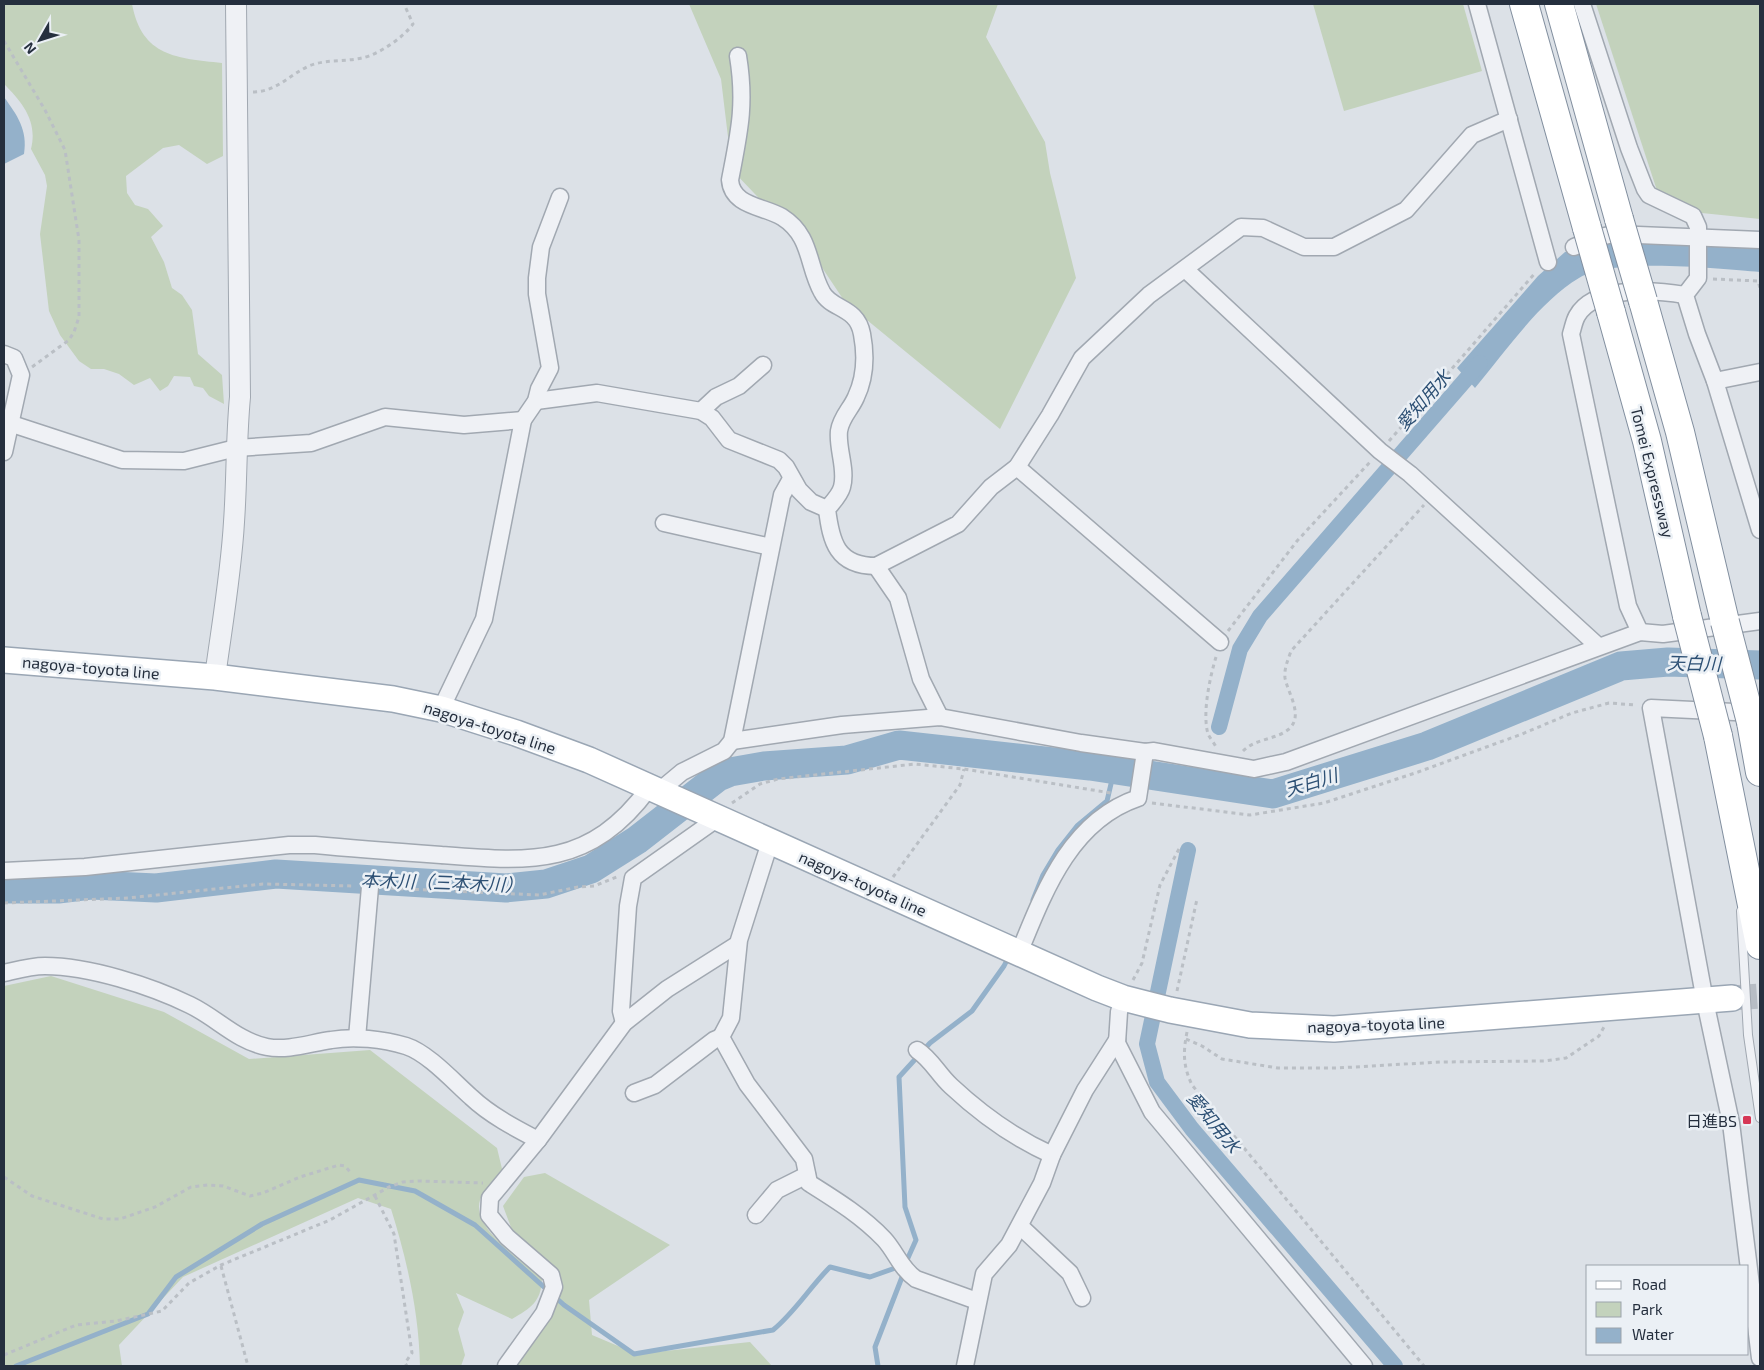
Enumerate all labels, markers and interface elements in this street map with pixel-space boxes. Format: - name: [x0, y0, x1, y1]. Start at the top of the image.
- north arrow: [15, 15, 65, 65]
- text: N: [20, 39, 39, 58]
- water label: 愛知用水: [1391, 364, 1456, 434]
- street label: Tomei Expressway: [1627, 404, 1679, 540]
- street label: nagoya-toyota line: [22, 652, 160, 682]
- water label: 天白川: [1667, 652, 1723, 675]
- street label: nagoya-toyota line: [422, 697, 558, 757]
- water label: 天白川: [1282, 763, 1342, 800]
- street label: nagoya-toyota line: [796, 846, 930, 920]
- water label: 本木川（三本木川）: [361, 868, 523, 896]
- street label: nagoya-toyota line: [1307, 1012, 1445, 1036]
- water label: 愛知用水: [1183, 1087, 1246, 1158]
- place label: 日進BS: [1686, 1111, 1737, 1130]
- marker: 日進BS: [1741, 1114, 1753, 1126]
- legend: [1586, 1265, 1749, 1355]
- text: Road: [1632, 1275, 1667, 1293]
- text: Park: [1632, 1300, 1663, 1318]
- text: Water: [1632, 1325, 1674, 1343]

